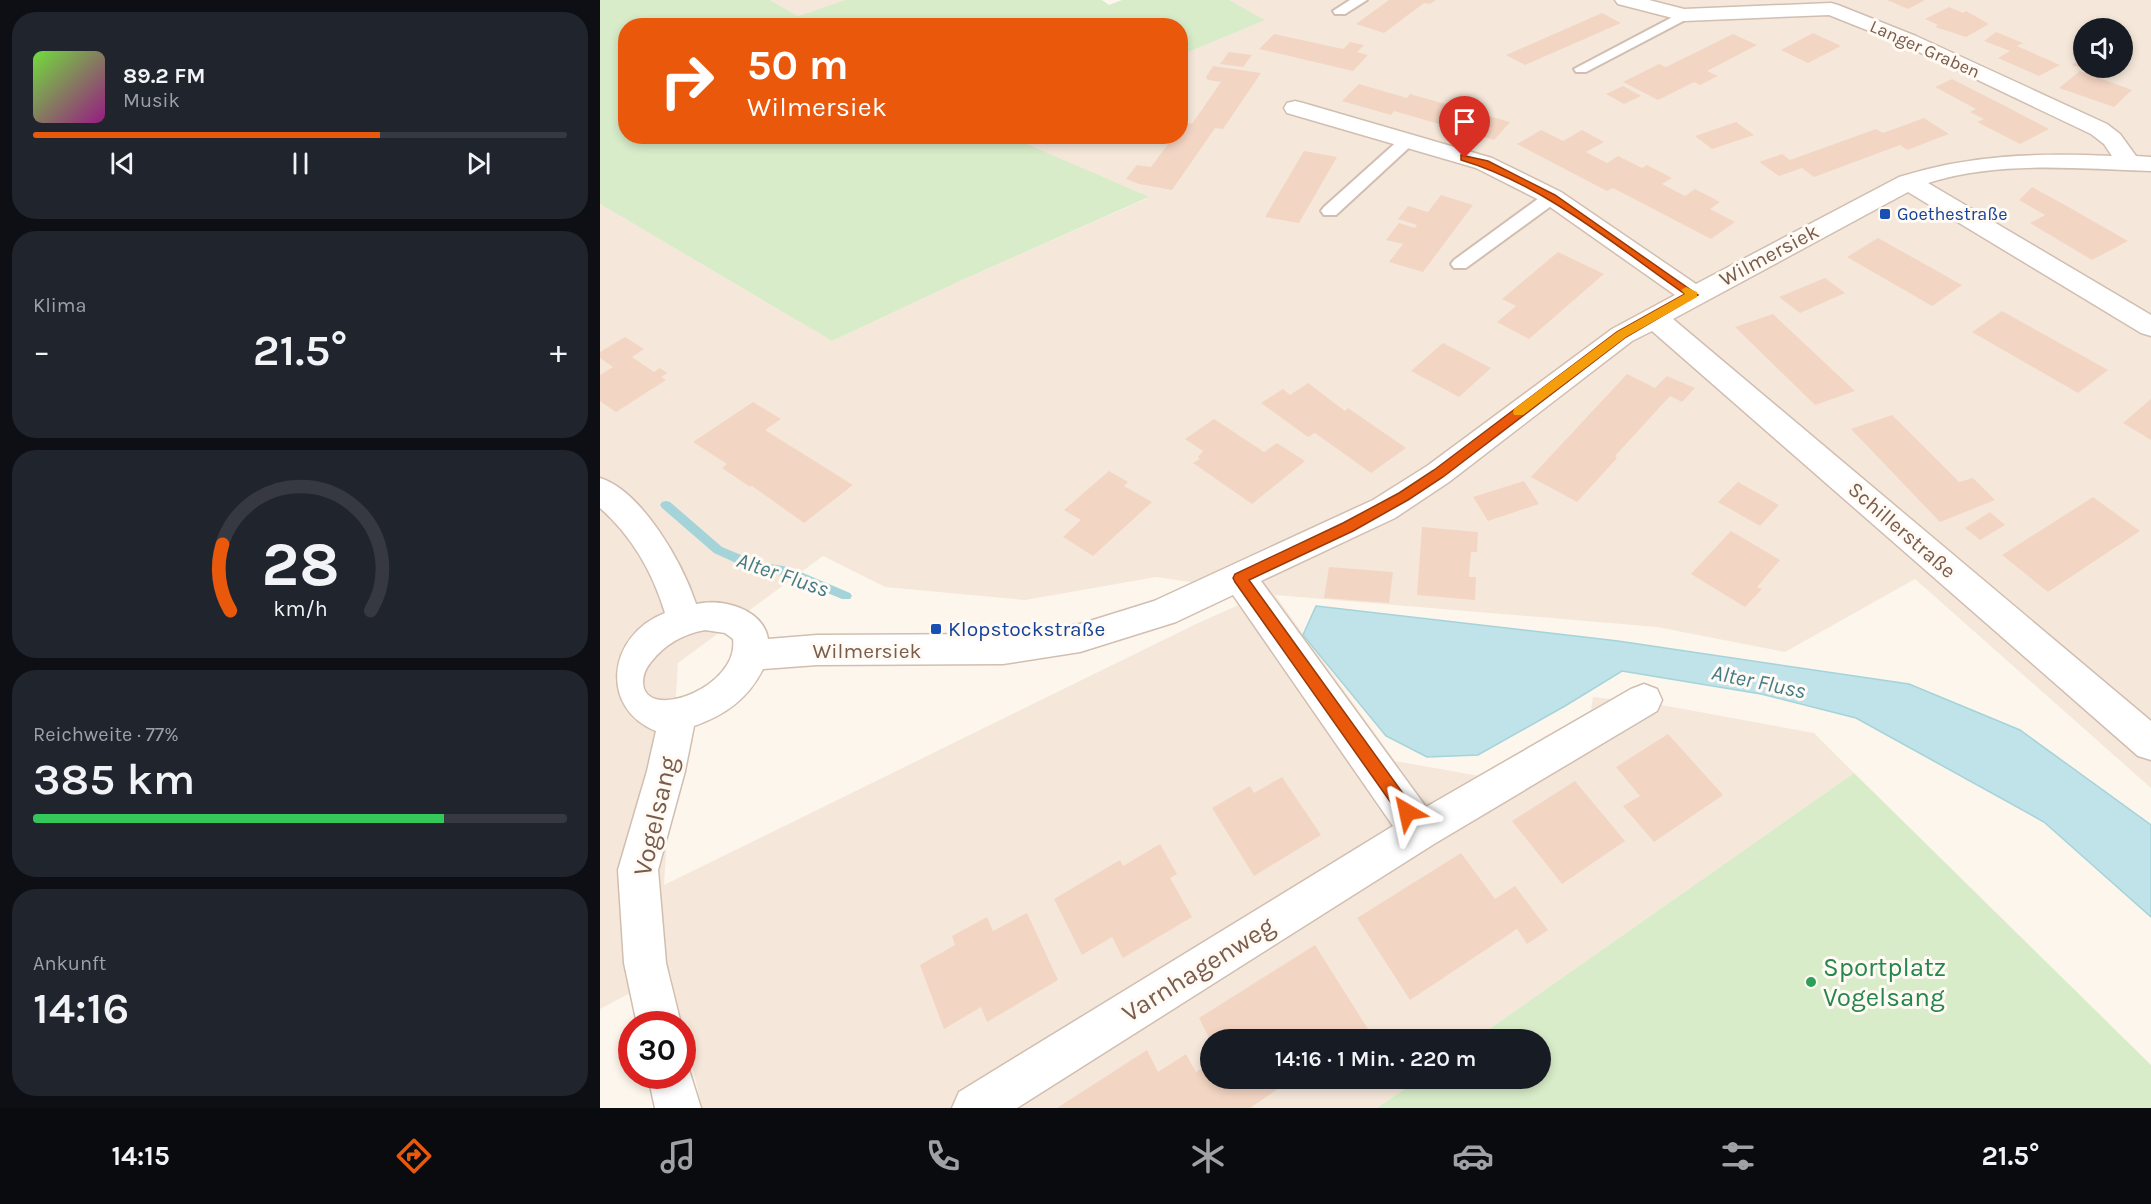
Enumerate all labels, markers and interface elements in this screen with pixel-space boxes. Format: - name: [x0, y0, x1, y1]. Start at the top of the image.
- street label: Langer Graben: [1867, 15, 1983, 83]
- map controls: [2073, 18, 2133, 78]
- button: sound: [2073, 18, 2133, 78]
- text: 50 m: [747, 40, 849, 90]
- icon: right: [648, 42, 726, 120]
- text: 89.2 FM: [123, 63, 206, 89]
- text: Musik: [123, 89, 180, 112]
- text: Wilmersiek: [747, 91, 887, 123]
- pin: [1439, 96, 1490, 158]
- icon: arrive: [1448, 105, 1481, 138]
- icon: previous: [106, 147, 139, 180]
- icon: pause: [284, 147, 317, 180]
- icon: next: [462, 147, 495, 180]
- place label: Goethestraße: [1897, 203, 2007, 225]
- marker: Goethestraße: [1878, 207, 1892, 221]
- street label: Wilmersiek: [1715, 219, 1823, 291]
- text: Klima: [33, 294, 86, 317]
- text: 21.5°: [253, 324, 347, 376]
- text: −: [33, 332, 50, 370]
- text: +: [550, 332, 567, 370]
- street label: Schillerstraße: [1843, 477, 1961, 583]
- text: 28: [261, 528, 339, 601]
- water label: Alter Fluss: [733, 547, 832, 603]
- text: km/h: [273, 596, 327, 621]
- place label: Klopstockstraße: [948, 617, 1105, 641]
- marker: Klopstockstraße: [929, 622, 943, 636]
- street label: Wilmersiek: [813, 639, 922, 663]
- water label: Alter Fluss: [1709, 659, 1808, 705]
- text: Reichweite · 77%: [33, 723, 179, 746]
- text: 385 km: [33, 753, 195, 805]
- street label: Vogelsang: [627, 753, 684, 879]
- position arrow: [1375, 780, 1439, 844]
- street label: Varnhagenweg: [1116, 910, 1280, 1029]
- text: Ankunft: [33, 952, 106, 975]
- place label: Sportplatz Vogelsang: [1823, 952, 1946, 1013]
- marker: Sportplatz Vogelsang: [1804, 975, 1818, 989]
- text: 14:16: [33, 982, 129, 1034]
- speed limit sign: 30: [618, 1011, 696, 1089]
- text: 14:16 · 1 Min. · 220 m: [1275, 1046, 1476, 1072]
- icon: directions: [393, 1135, 435, 1177]
- icon: music: [657, 1135, 699, 1177]
- icon: phone: [922, 1135, 964, 1177]
- icon: climate: [1187, 1135, 1229, 1177]
- icon: car: [1452, 1135, 1494, 1177]
- icon: filters: [1717, 1135, 1759, 1177]
- text: 14:15: [111, 1140, 170, 1172]
- text: 21.5°: [1982, 1140, 2040, 1172]

